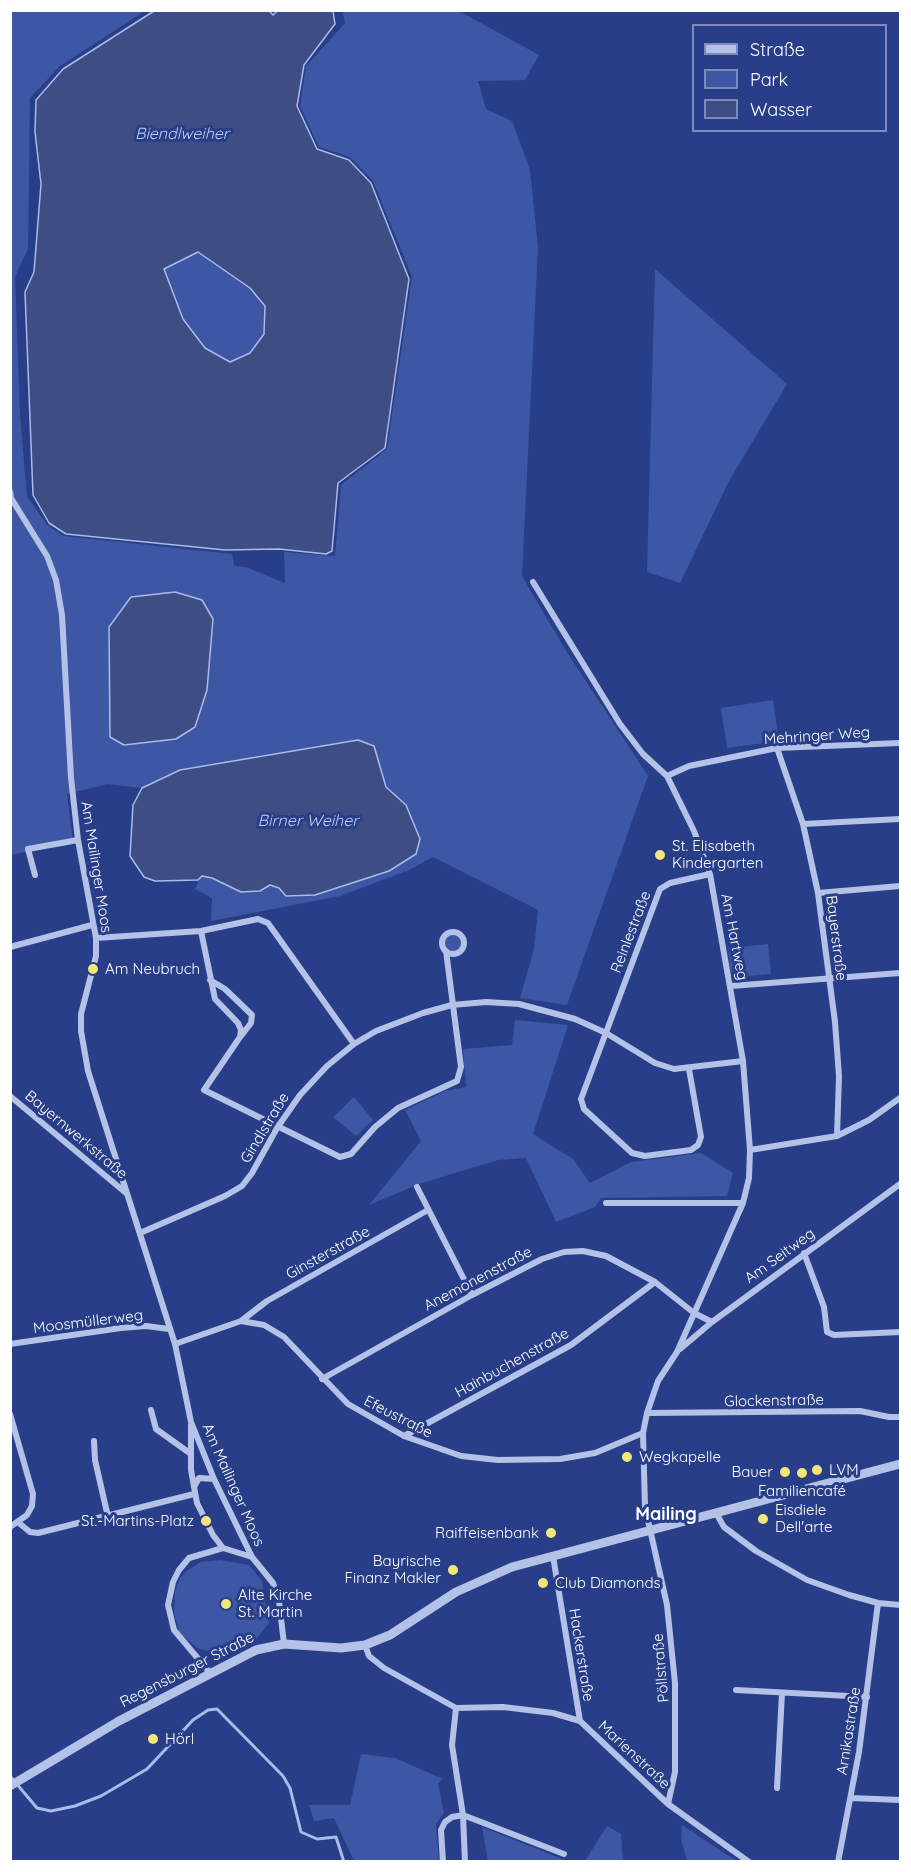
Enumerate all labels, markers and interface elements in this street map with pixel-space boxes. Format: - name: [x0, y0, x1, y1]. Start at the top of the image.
- legend: [692, 24, 887, 132]
- text: Straße: [750, 38, 805, 61]
- text: Park: [750, 68, 788, 91]
- text: Wasser: [750, 98, 812, 121]
- water label: Biendlweiher: [135, 124, 229, 144]
- street label: Mehringer Weg: [763, 723, 871, 749]
- street label: Am Mailinger Moos: [77, 800, 115, 934]
- water label: Birner Weiher: [258, 811, 358, 831]
- place label: St. Elisabeth Kindergarten: [672, 837, 763, 872]
- marker: St. Elisabeth Kindergarten: [653, 848, 667, 862]
- street label: Reinlestraße: [607, 888, 655, 976]
- street label: Am Hartweg: [717, 892, 751, 982]
- street label: Bayerstraße: [822, 894, 850, 982]
- place label: Am Neubruch: [105, 960, 200, 978]
- marker: Am Neubruch: [86, 962, 100, 976]
- street label: Bayernwerkstraße: [21, 1087, 131, 1183]
- street label: Gindlstraße: [237, 1089, 293, 1167]
- street label: Ginsterstraße: [283, 1223, 373, 1283]
- street label: Am Seitweg: [741, 1225, 819, 1287]
- street label: Anemonenstraße: [421, 1243, 535, 1315]
- street label: Moosmüllerweg: [32, 1306, 144, 1338]
- street label: Hainbuchenstraße: [452, 1324, 572, 1402]
- street label: Glockenstraße: [724, 1391, 824, 1411]
- street label: Efeustraße: [361, 1392, 435, 1442]
- street label: Am Mailinger Moos: [198, 1421, 268, 1549]
- place label: Wegkapelle: [639, 1448, 721, 1466]
- marker: Wegkapelle: [620, 1450, 634, 1464]
- place label: LVM: [829, 1461, 859, 1479]
- place label: Bauer: [732, 1463, 773, 1481]
- marker: LVM: [810, 1463, 824, 1477]
- marker: Bauer: [778, 1465, 792, 1479]
- marker: Familiencafé: [795, 1466, 809, 1480]
- place label: Familiencafé: [758, 1482, 846, 1500]
- place label: Eisdiele Dell'arte: [775, 1501, 833, 1536]
- district label: Mailing: [635, 1504, 697, 1526]
- place label: St.-Martins-Platz: [81, 1512, 194, 1530]
- marker: Eisdiele Dell'arte: [756, 1512, 770, 1526]
- marker: St.-Martins-Platz: [199, 1514, 213, 1528]
- place label: Raiffeisenbank: [435, 1524, 539, 1542]
- marker: Raiffeisenbank: [544, 1526, 558, 1540]
- place label: Bayrische Finanz Makler: [345, 1552, 441, 1587]
- marker: Bayrische Finanz Makler: [446, 1563, 460, 1577]
- place label: Club Diamonds: [555, 1574, 661, 1592]
- marker: Club Diamonds: [536, 1576, 550, 1590]
- place label: Alte Kirche St. Martin: [238, 1586, 312, 1621]
- marker: Alte Kirche St. Martin: [219, 1597, 233, 1611]
- street label: Hackerstraße: [565, 1607, 597, 1703]
- street label: Regensburger Straße: [117, 1628, 257, 1712]
- street label: Pöllstraße: [649, 1633, 673, 1703]
- street label: Arnikastraße: [833, 1686, 865, 1776]
- street label: Marienstraße: [594, 1717, 674, 1793]
- place label: Hörl: [165, 1730, 194, 1748]
- marker: Hörl: [146, 1732, 160, 1746]

